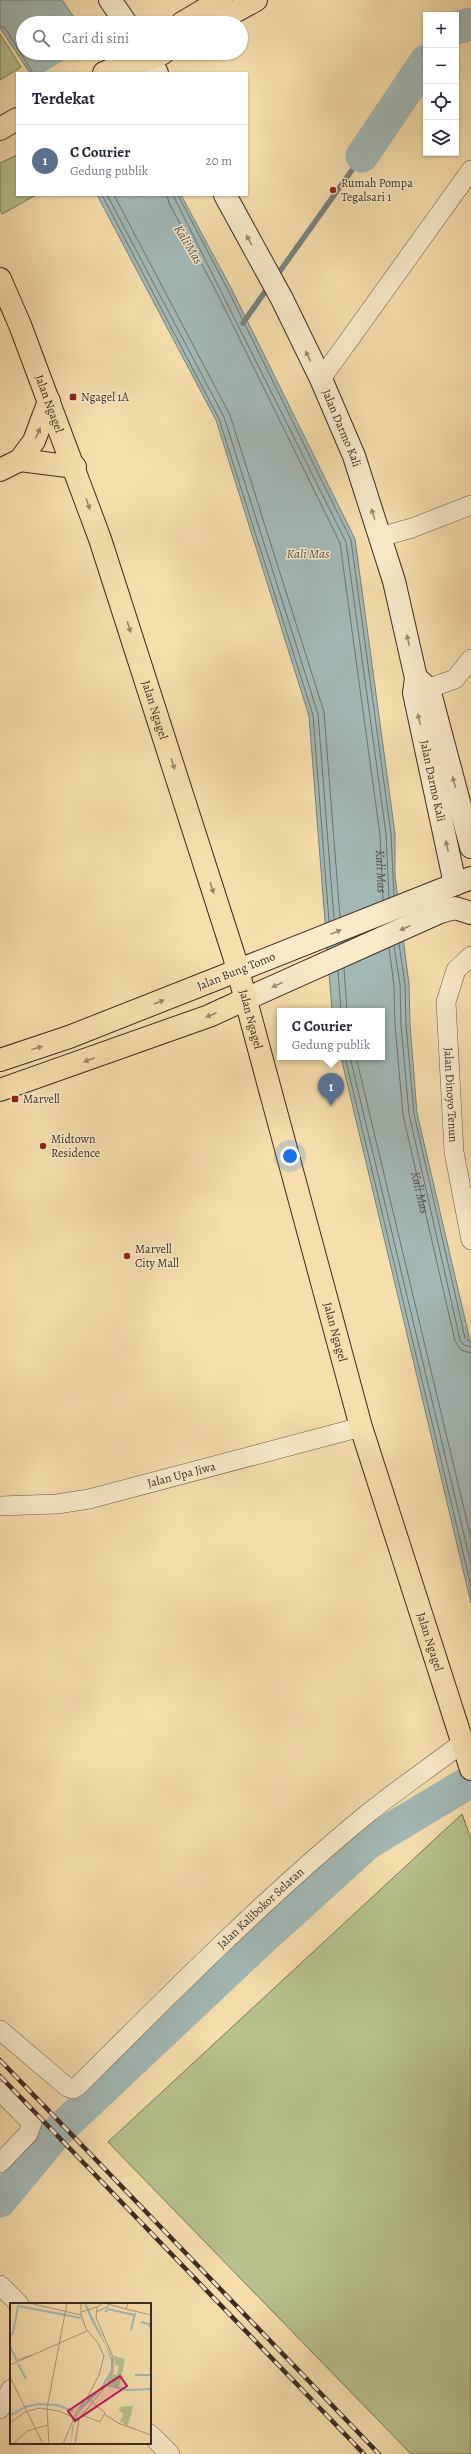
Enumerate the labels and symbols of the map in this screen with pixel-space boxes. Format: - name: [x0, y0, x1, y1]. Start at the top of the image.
- place label: Rumah Pompa Tegalsari 1: [341, 175, 413, 205]
- marker: Rumah Pompa Tegalsari 1: [328, 185, 338, 195]
- water label: Kali Mas: [170, 221, 207, 268]
- one-way arrow: [246, 234, 252, 246]
- one-way arrow: [305, 350, 311, 361]
- street label: Jalan Ngagel: [31, 372, 68, 435]
- street label: Jalan Darmo Kali: [318, 387, 365, 469]
- place label: Ngagel 1A: [81, 389, 130, 405]
- marker: Ngagel 1A: [68, 392, 78, 402]
- one-way arrow: [35, 427, 41, 438]
- one-way arrow: [85, 498, 91, 510]
- one-way arrow: [370, 508, 376, 520]
- water label: Kali Mas: [286, 545, 330, 562]
- one-way arrow: [126, 621, 132, 633]
- one-way arrow: [404, 634, 410, 646]
- street label: Jalan Ngagel: [138, 678, 172, 741]
- one-way arrow: [416, 713, 422, 725]
- street label: Jalan Darmo Kali: [416, 739, 449, 823]
- one-way arrow: [170, 758, 176, 770]
- one-way arrow: [451, 776, 457, 788]
- one-way arrow: [444, 839, 450, 852]
- water label: Kali Mas: [372, 849, 391, 894]
- one-way arrow: [209, 882, 215, 894]
- one-way arrow: [399, 925, 410, 931]
- one-way arrow: [331, 928, 343, 934]
- street label: Jalan Bung Tomo: [195, 948, 277, 994]
- one-way arrow: [272, 982, 283, 988]
- street label: Jalan Ngagel: [235, 988, 267, 1051]
- one-way arrow: [153, 999, 165, 1005]
- one-way arrow: [204, 1012, 216, 1018]
- one-way arrow: [31, 1045, 43, 1051]
- street label: Jalan Dinoyo Tenun: [440, 1047, 461, 1143]
- one-way arrow: [83, 1057, 95, 1063]
- pin: 1: [318, 1073, 344, 1106]
- place label: Marvell: [23, 1091, 60, 1107]
- marker: Marvell: [10, 1094, 20, 1104]
- place label: Midtown Residence: [51, 1131, 100, 1161]
- marker: Midtown Residence: [38, 1141, 48, 1151]
- your location: [280, 1146, 300, 1166]
- water label: Kali Mas: [407, 1170, 434, 1216]
- place label: Marvell City Mall: [135, 1241, 179, 1271]
- marker: Marvell City Mall: [122, 1251, 132, 1261]
- street label: Jalan Ngagel: [320, 1300, 351, 1363]
- street label: Jalan Upa Jiwa: [146, 1458, 218, 1491]
- street label: Jalan Ngagel: [413, 1610, 447, 1673]
- street label: Jalan Kalibokor Selatan: [214, 1863, 308, 1952]
- inset map: [10, 2303, 151, 2444]

